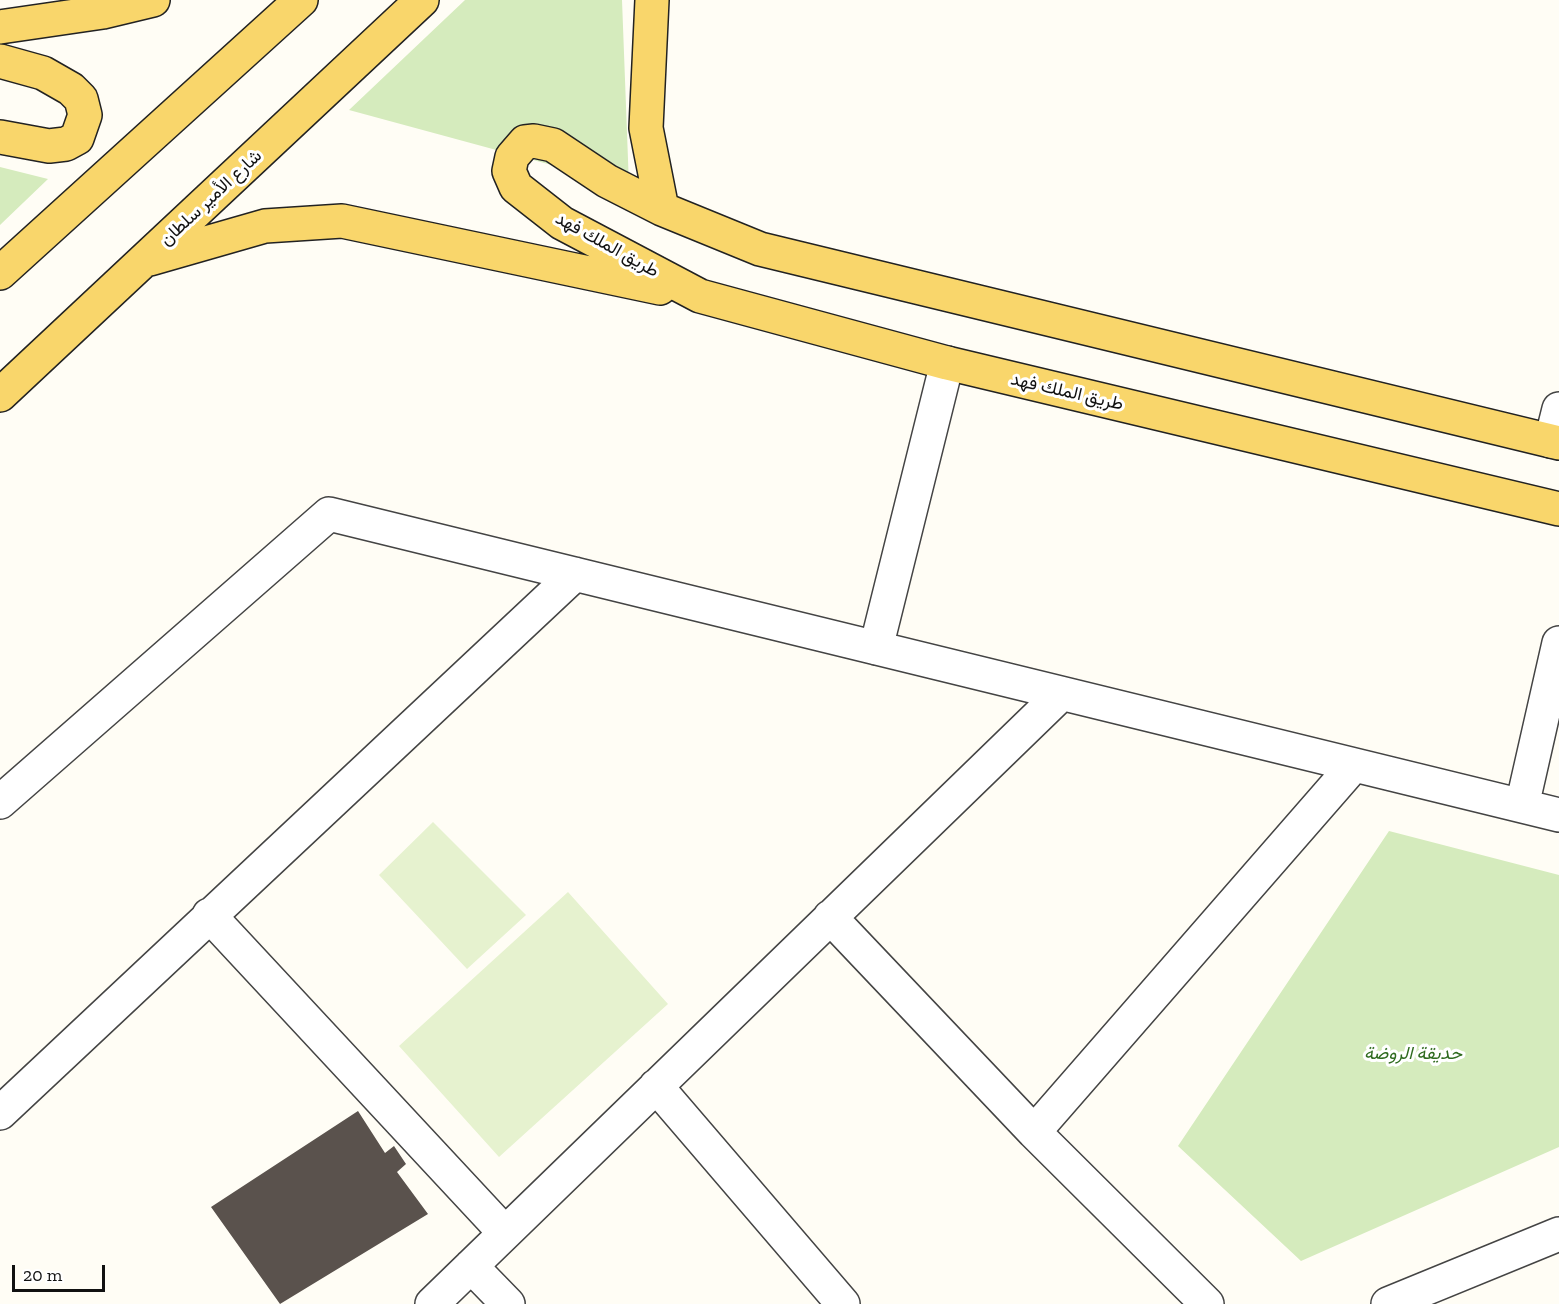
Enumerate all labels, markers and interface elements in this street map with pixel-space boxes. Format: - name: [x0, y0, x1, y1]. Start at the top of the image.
- street label: شارع الأمير سلطان: [156, 145, 266, 251]
- street label: طريق الملك فهد: [552, 208, 662, 282]
- street label: طريق الملك فهد: [1009, 369, 1125, 415]
- park label: حديقة الروضة: [1364, 1043, 1462, 1065]
- scale bar: [15, 1253, 108, 1291]
- text: 20 m: [23, 1264, 62, 1286]

